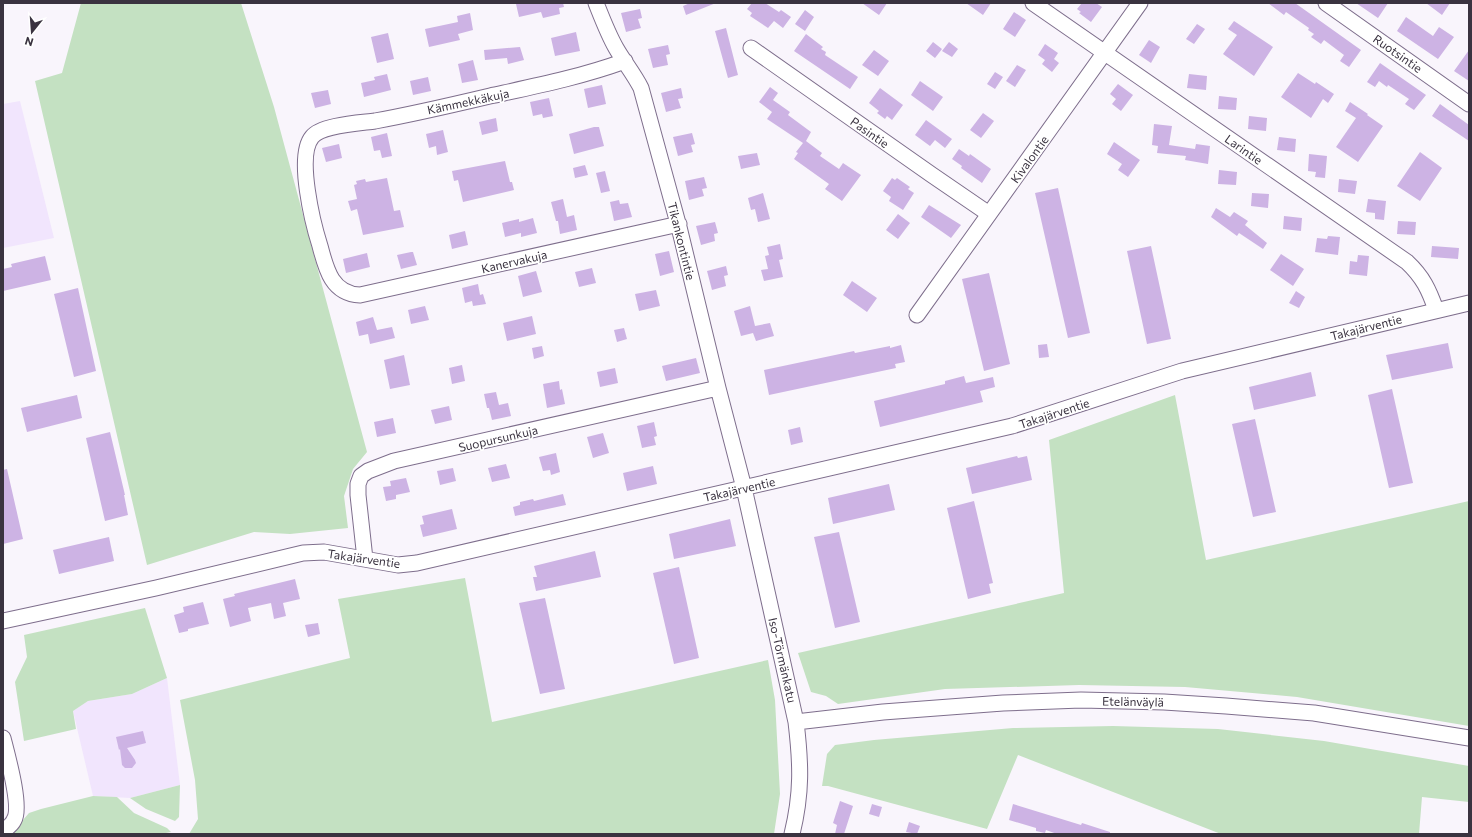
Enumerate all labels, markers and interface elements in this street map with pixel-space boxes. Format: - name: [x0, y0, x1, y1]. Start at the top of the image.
- north arrow: [12, 12, 52, 52]
- street label: Ruotsintie: [1371, 31, 1425, 75]
- text: N: [23, 35, 35, 49]
- street label: Kämmekkäkuja: [426, 85, 510, 117]
- street label: Pasintie: [848, 114, 892, 150]
- street label: Larintie: [1223, 131, 1265, 167]
- street label: Kivalontie: [1007, 133, 1051, 185]
- street label: Tikankontintie: [666, 201, 698, 281]
- street label: Kanervakuja: [480, 247, 548, 275]
- street label: Takajärventie: [1329, 311, 1403, 343]
- street label: Takajärventie: [1017, 395, 1091, 431]
- street label: Suopursunkuja: [457, 422, 539, 454]
- street label: Takajärventie: [702, 474, 776, 504]
- street label: Takajärventie: [327, 546, 401, 570]
- street label: Iso-Törmänkatu: [766, 616, 800, 704]
- street label: Etelänväylä: [1102, 693, 1164, 709]

